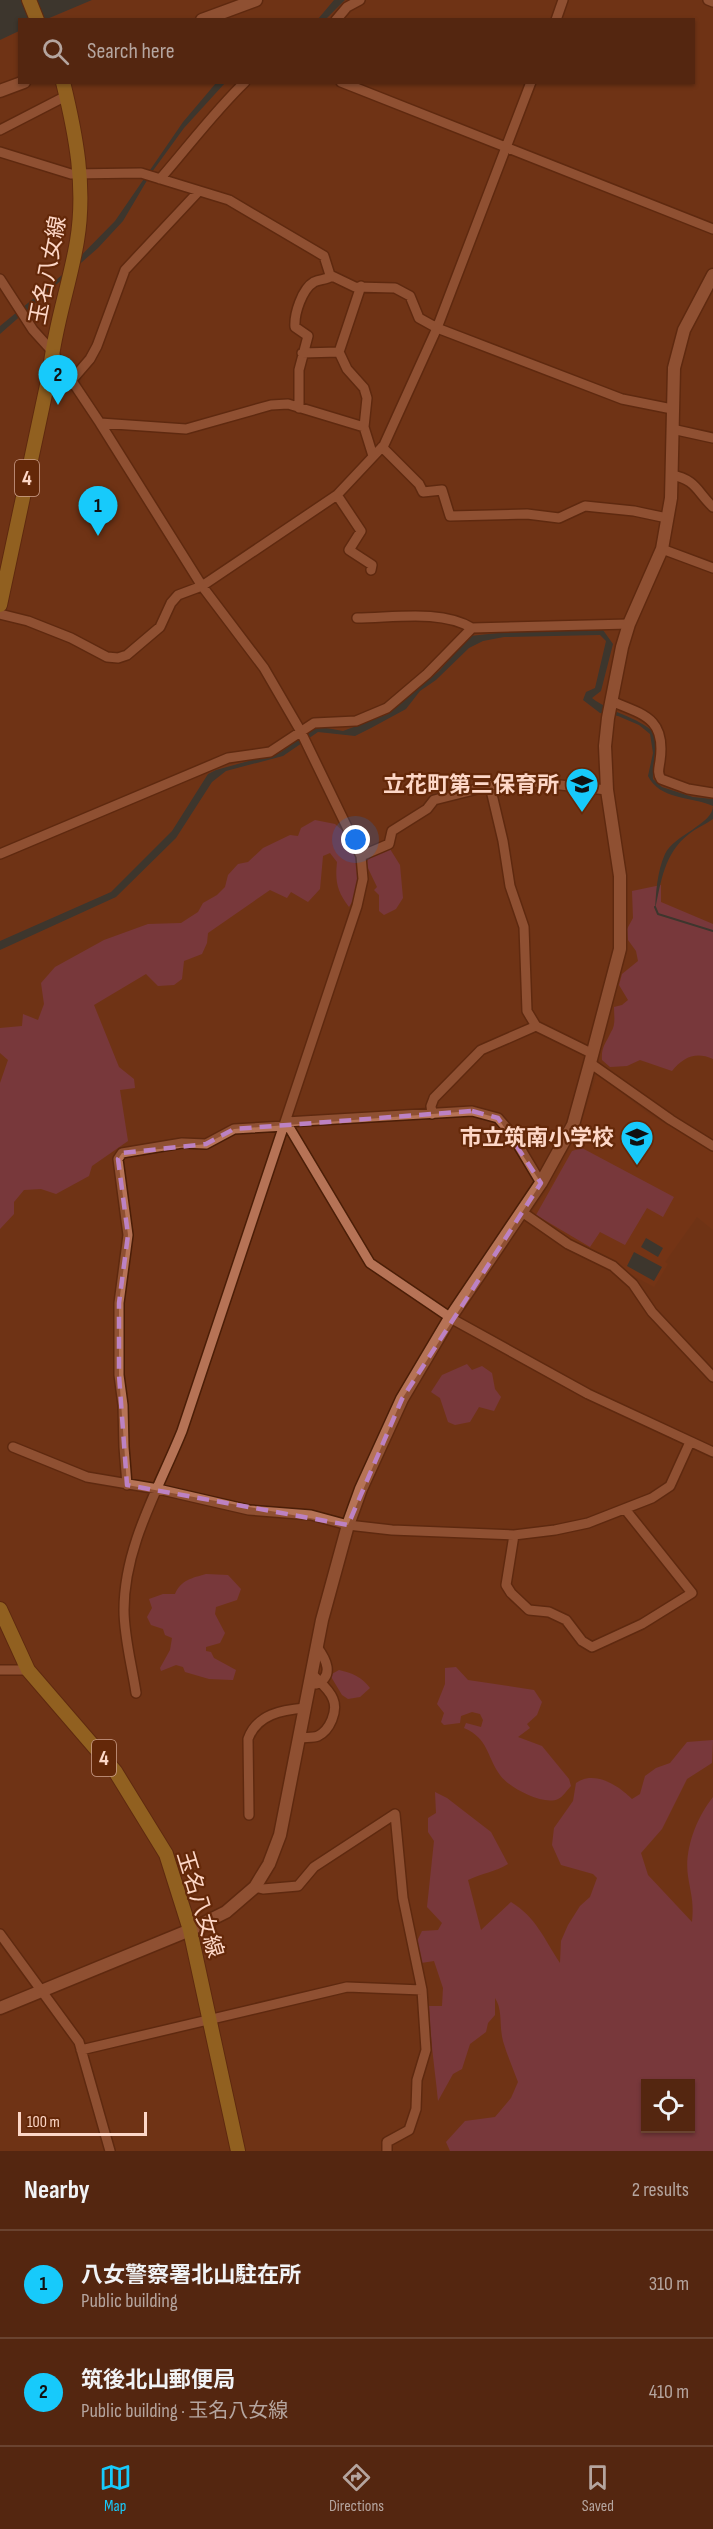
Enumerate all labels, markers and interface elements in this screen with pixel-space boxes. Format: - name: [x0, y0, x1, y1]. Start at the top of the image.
- search box: [18, 18, 695, 84]
- icon: search: [39, 35, 72, 68]
- text: Search here: [87, 38, 174, 65]
- street label: 玉名八女線: [25, 214, 72, 327]
- pin: 2: [38, 356, 78, 405]
- road number: 4: [15, 460, 39, 496]
- pin: 1: [78, 486, 118, 536]
- school or university icon: 立花町第三保育所: [564, 766, 600, 813]
- place label: 立花町第三保育所: [383, 772, 559, 799]
- your location: [341, 825, 370, 854]
- school or university icon: 市立筑南小学校: [619, 1119, 655, 1166]
- place label: 市立筑南小学校: [460, 1125, 614, 1152]
- road number: 4: [92, 1740, 116, 1776]
- street label: 玉名八女線: [171, 1848, 229, 1961]
- map controls: [641, 2079, 695, 2133]
- button: locate: [641, 2079, 695, 2133]
- scale bar: [18, 2109, 147, 2136]
- text: 100 m: [27, 2113, 60, 2132]
- text: Nearby: [24, 2175, 90, 2206]
- text: 2 results: [632, 2178, 689, 2202]
- text: 八女警察署北山駐在所: [81, 2262, 301, 2289]
- text: 1: [40, 2272, 47, 2296]
- text: 310 m: [649, 2272, 689, 2296]
- text: Public building: [81, 2289, 178, 2313]
- text: 筑後北山郵便局: [81, 2367, 235, 2394]
- text: 2: [39, 2380, 48, 2404]
- text: 410 m: [649, 2380, 689, 2404]
- text: Public building · 玉名八女線: [81, 2399, 288, 2423]
- tab: Map: [99, 2461, 132, 2516]
- tab: Directions: [329, 2461, 384, 2516]
- tab: Saved: [581, 2461, 614, 2516]

